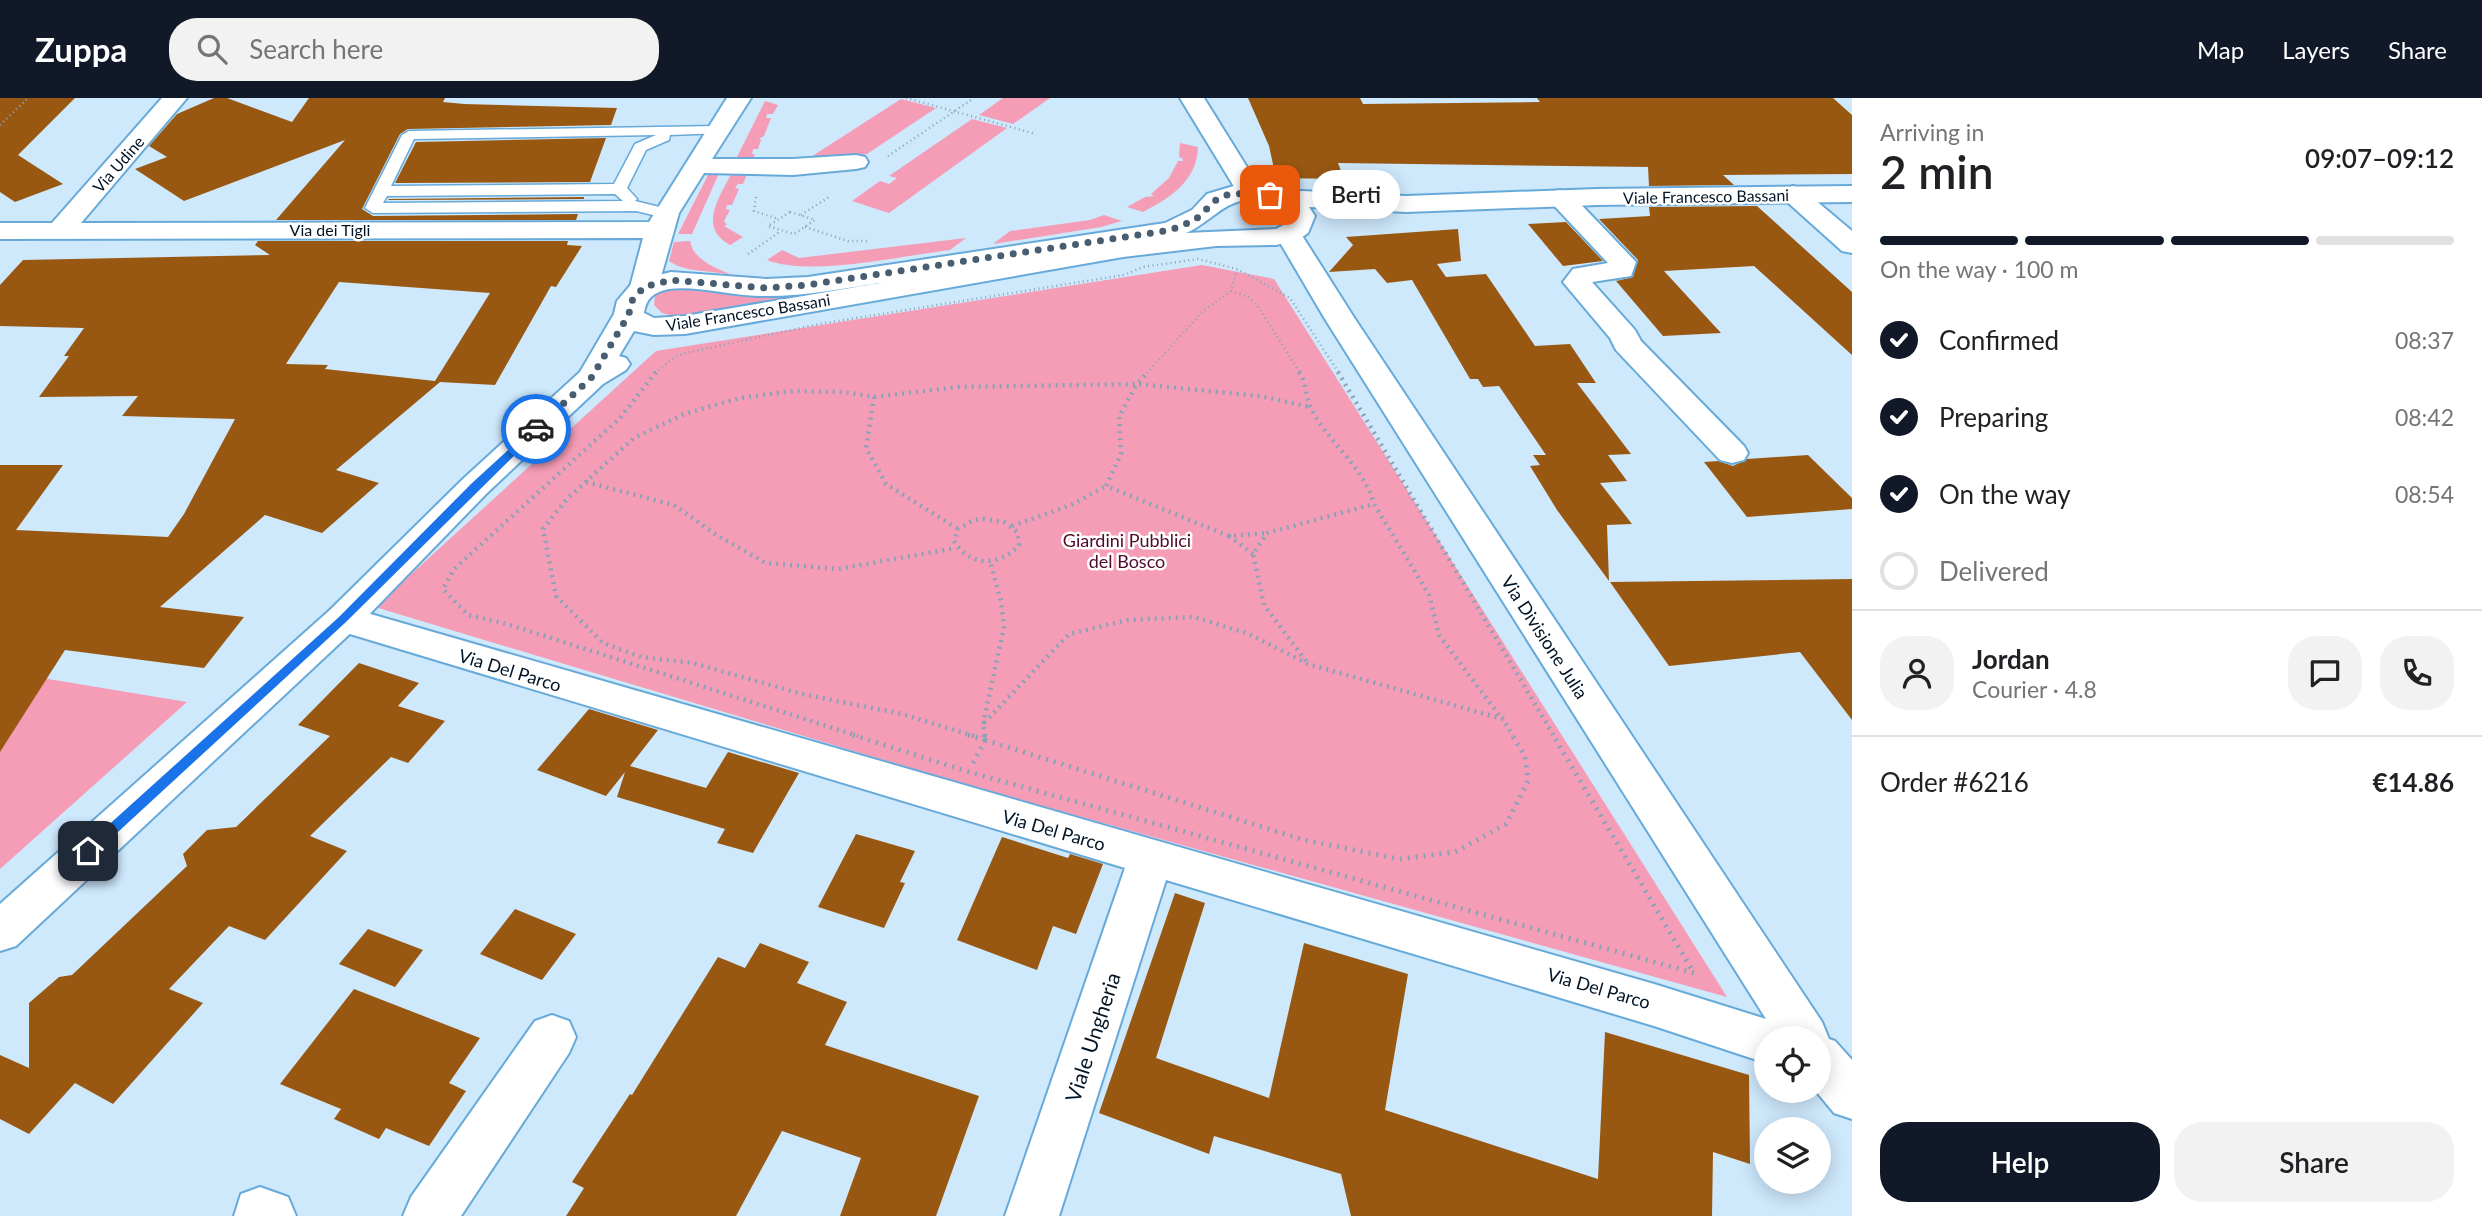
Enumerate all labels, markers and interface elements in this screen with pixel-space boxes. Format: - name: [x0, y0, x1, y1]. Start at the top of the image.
- search box: [169, 18, 659, 81]
- text: Zuppa: [35, 29, 127, 69]
- icon: search: [193, 30, 231, 68]
- text: Search here: [249, 33, 383, 65]
- text: Map: [2197, 35, 2244, 64]
- text: Layers: [2282, 35, 2350, 64]
- text: Share: [2388, 35, 2447, 64]
- text: Arriving in: [1880, 118, 1984, 146]
- street label: Via Udine: [88, 132, 148, 196]
- text: 09:07–09:12: [2305, 142, 2454, 174]
- text: 2 min: [1880, 144, 1994, 199]
- pin: [1240, 165, 1300, 225]
- callout: Berti: [1312, 170, 1400, 220]
- icon: bag: [1251, 176, 1289, 214]
- text: Berti: [1331, 180, 1381, 208]
- street label: Viale Francesco Bassani: [1623, 185, 1789, 207]
- street label: Via dei Tigli: [290, 220, 370, 239]
- text: On the way · 100 m: [1880, 255, 2079, 283]
- street label: Viale Francesco Bassani: [664, 290, 832, 334]
- icon: check: [1880, 321, 1918, 359]
- text: Confirmed: [1939, 324, 2059, 356]
- text: 08:37: [2395, 326, 2454, 354]
- courier: [501, 394, 571, 464]
- icon: check: [1880, 398, 1918, 436]
- text: Preparing: [1939, 401, 2048, 433]
- text: 08:42: [2395, 403, 2454, 431]
- icon: car: [517, 410, 555, 448]
- icon: check: [1880, 475, 1918, 513]
- text: On the way: [1939, 478, 2071, 510]
- text: 08:54: [2395, 480, 2454, 508]
- park label: Giardini Pubblici del Bosco: [1063, 529, 1191, 572]
- text: Delivered: [1939, 555, 2049, 587]
- street label: Via Divisione Julia: [1497, 571, 1593, 703]
- button: person: [1880, 636, 1954, 710]
- button: chat: [2288, 636, 2362, 710]
- button: phone: [2380, 636, 2454, 710]
- text: Jordan: [1972, 643, 2050, 675]
- street label: Via Del Parco: [456, 644, 564, 696]
- text: Courier · 4.8: [1972, 675, 2097, 703]
- text: Order #6216: [1880, 766, 2029, 798]
- text: €14.86: [2372, 766, 2454, 798]
- street label: Via Del Parco: [1000, 805, 1108, 855]
- pin: [58, 821, 118, 881]
- icon: home: [69, 832, 107, 870]
- street label: Via Del Parco: [1545, 963, 1653, 1013]
- street label: Viale Ungheria: [1059, 969, 1125, 1105]
- map controls: [1754, 1026, 1831, 1194]
- button: locate: [1754, 1026, 1831, 1103]
- button: layers: [1754, 1117, 1831, 1194]
- button: Help: [1880, 1122, 2160, 1202]
- button: Share: [2174, 1122, 2454, 1202]

